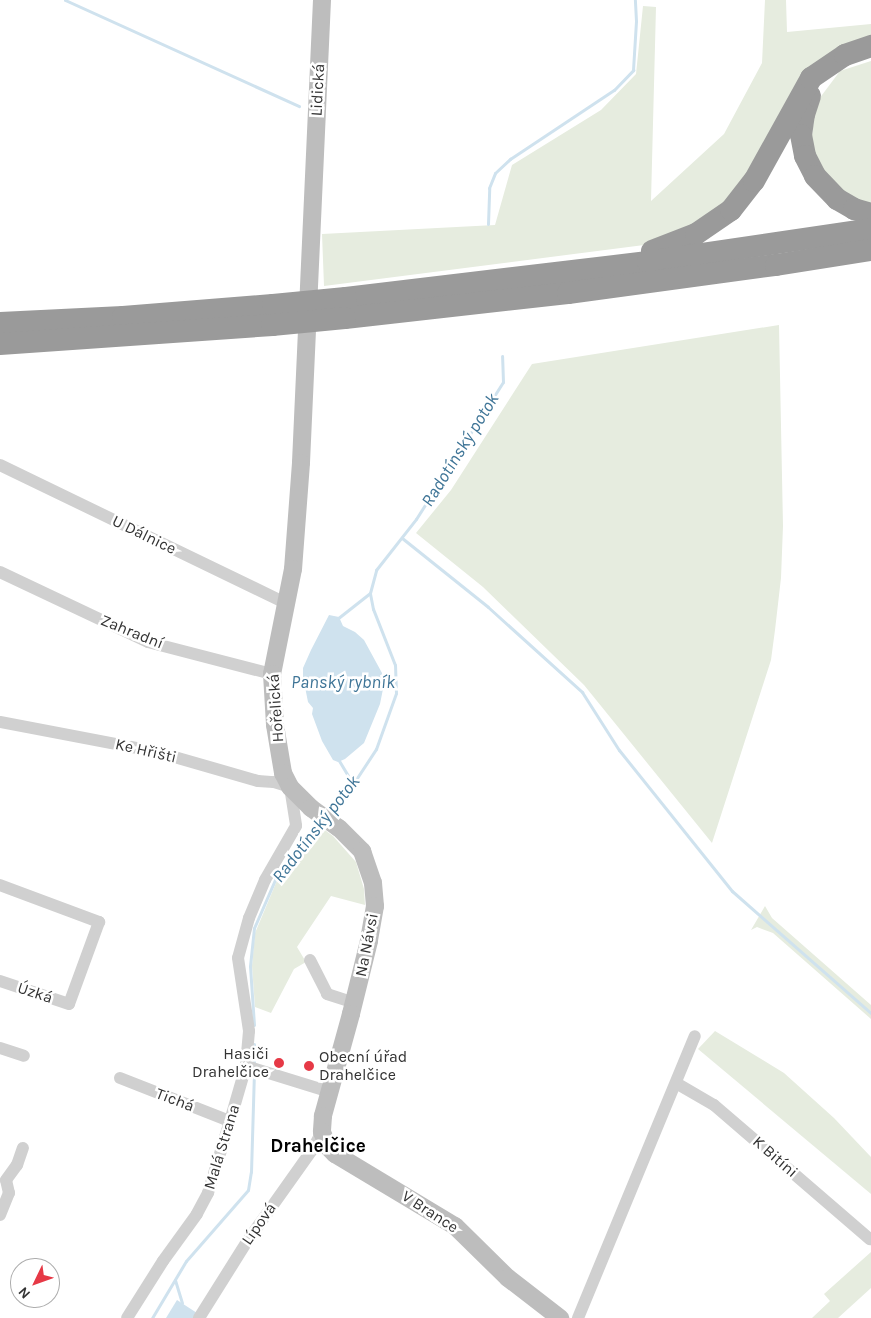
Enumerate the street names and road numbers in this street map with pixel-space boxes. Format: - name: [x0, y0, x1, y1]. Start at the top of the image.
- street label: Lidická: [307, 63, 329, 117]
- street label: U Dálnice: [109, 511, 179, 559]
- street label: Zahradní: [98, 611, 166, 653]
- street label: Hořelická: [264, 673, 288, 743]
- street label: Ke Hřišti: [114, 735, 178, 767]
- street label: Na Návsi: [351, 912, 383, 978]
- street label: Úzká: [15, 978, 55, 1008]
- street label: Tichá: [153, 1084, 197, 1116]
- street label: Malá Strana: [200, 1102, 244, 1192]
- street label: K Bitíni: [749, 1132, 801, 1182]
- street label: V Brance: [398, 1187, 462, 1237]
- street label: Lípová: [238, 1199, 280, 1249]

